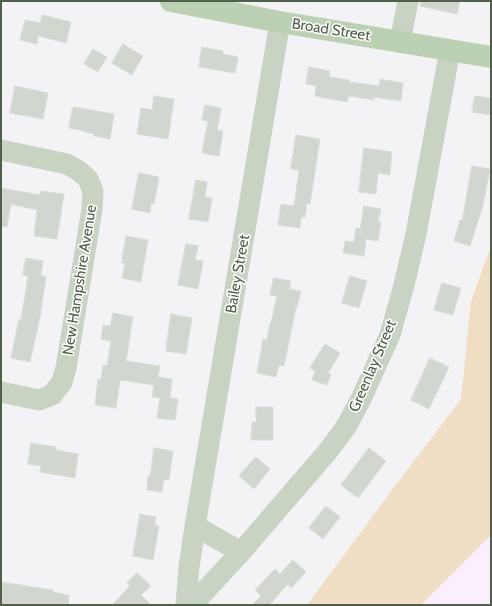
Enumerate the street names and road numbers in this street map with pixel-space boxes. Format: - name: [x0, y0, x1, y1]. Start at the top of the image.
- street label: Broad Street: [291, 15, 371, 45]
- street label: New Hampshire Avenue: [59, 203, 101, 357]
- street label: Bailey Street: [222, 233, 254, 315]
- street label: Greenlay Street: [346, 317, 400, 415]

